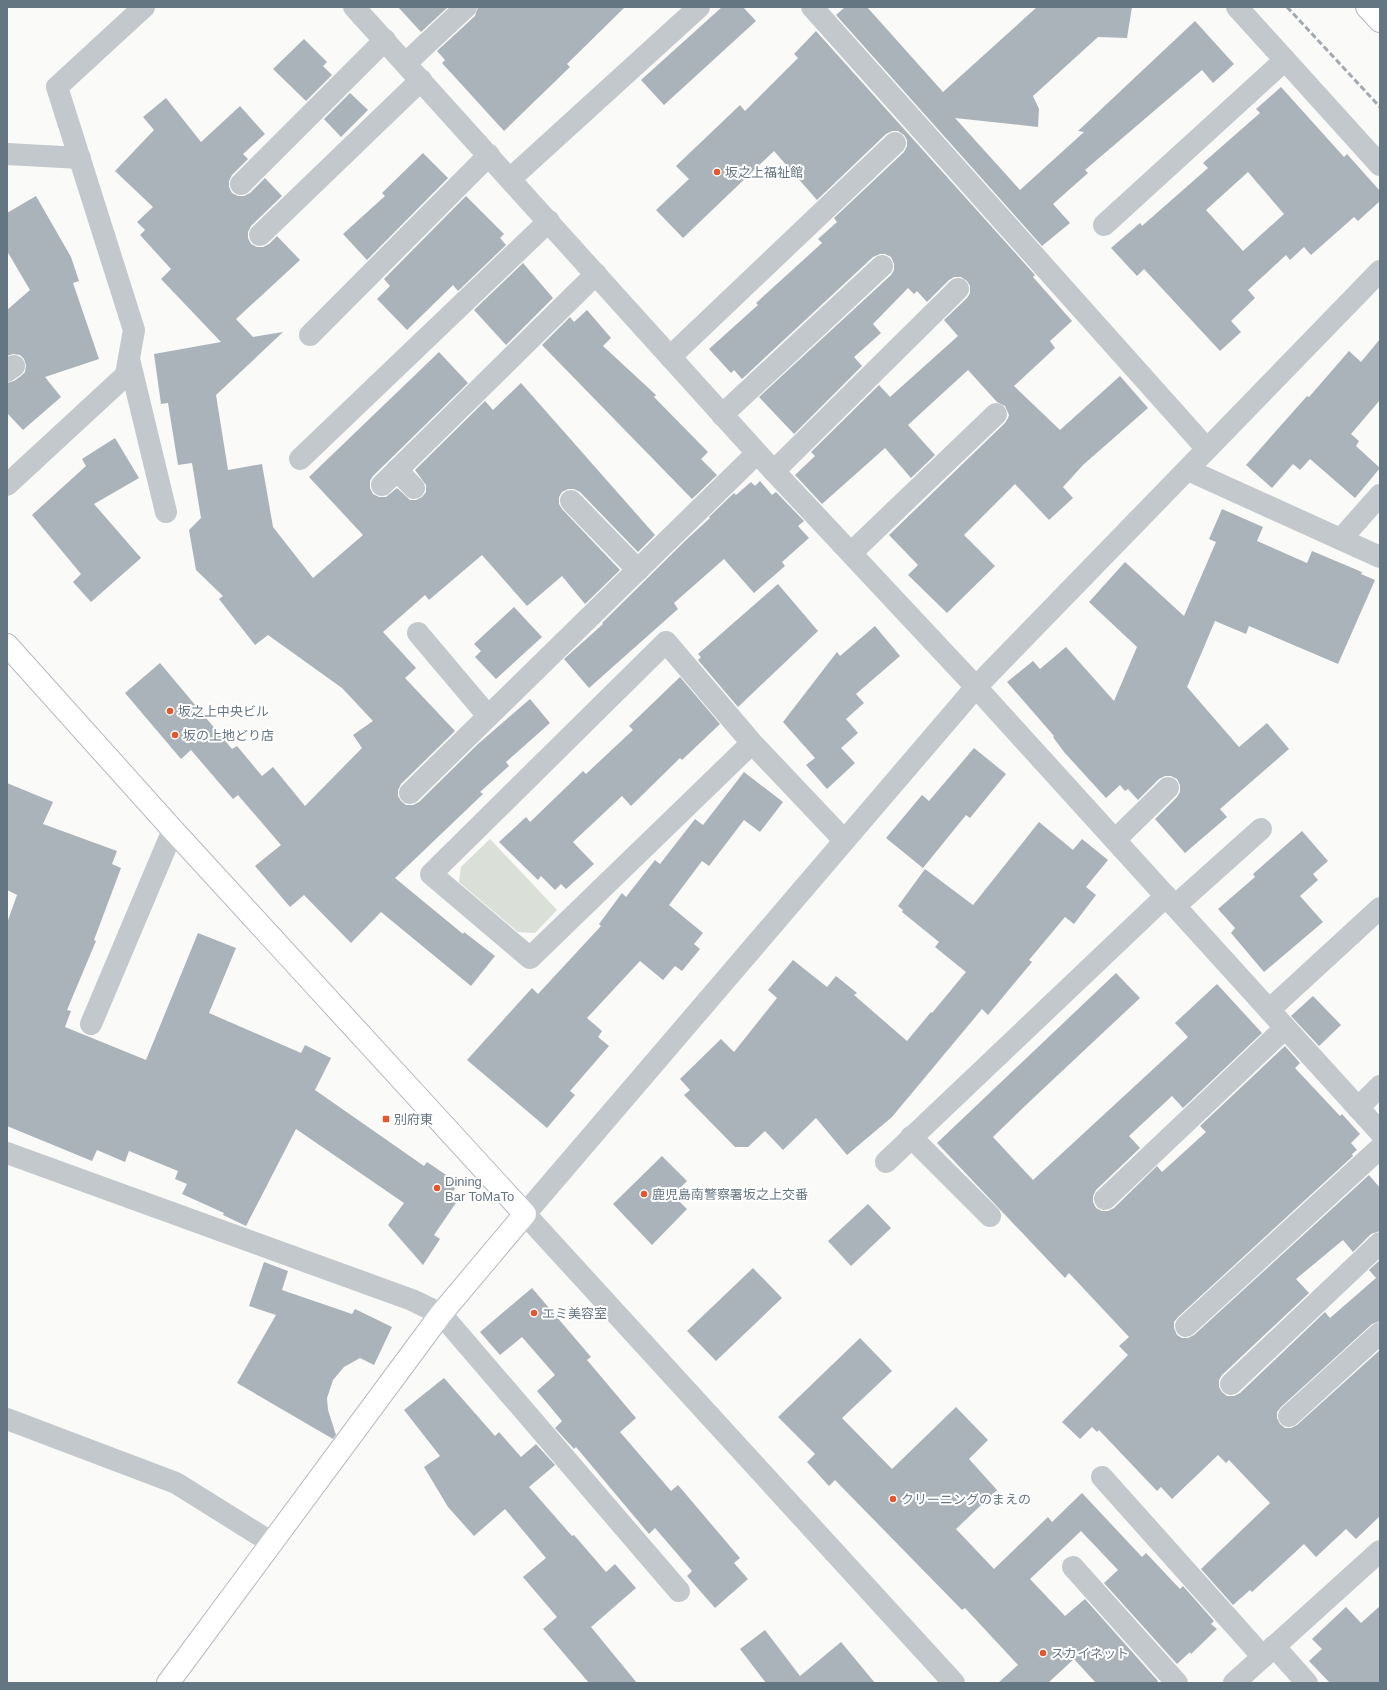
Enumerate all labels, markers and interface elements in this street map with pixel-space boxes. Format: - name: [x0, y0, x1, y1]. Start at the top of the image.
- place label: 坂之上福祉館: [725, 165, 803, 180]
- marker: 坂之上福祉館: [712, 167, 722, 177]
- place label: 坂之上中央ビル: [178, 704, 269, 719]
- marker: 坂之上中央ビル: [165, 706, 175, 716]
- place label: 坂の上地どり店: [183, 728, 274, 743]
- marker: 坂の上地どり店: [170, 730, 180, 740]
- place label: 別府東: [394, 1112, 433, 1127]
- marker: 別府東: [381, 1114, 391, 1124]
- place label: Dining Bar ToMaTo: [445, 1174, 514, 1204]
- marker: Dining Bar ToMaTo: [432, 1183, 442, 1193]
- place label: 鹿児島南警察署坂之上交番: [652, 1187, 808, 1202]
- marker: 鹿児島南警察署坂之上交番: [639, 1189, 649, 1199]
- place label: エミ美容室: [542, 1306, 607, 1321]
- marker: エミ美容室: [529, 1308, 539, 1318]
- place label: クリーニングのまえの: [901, 1492, 1031, 1507]
- marker: クリーニングのまえの: [888, 1494, 898, 1504]
- place label: スカイネット: [1051, 1646, 1129, 1661]
- marker: スカイネット: [1038, 1648, 1048, 1658]

